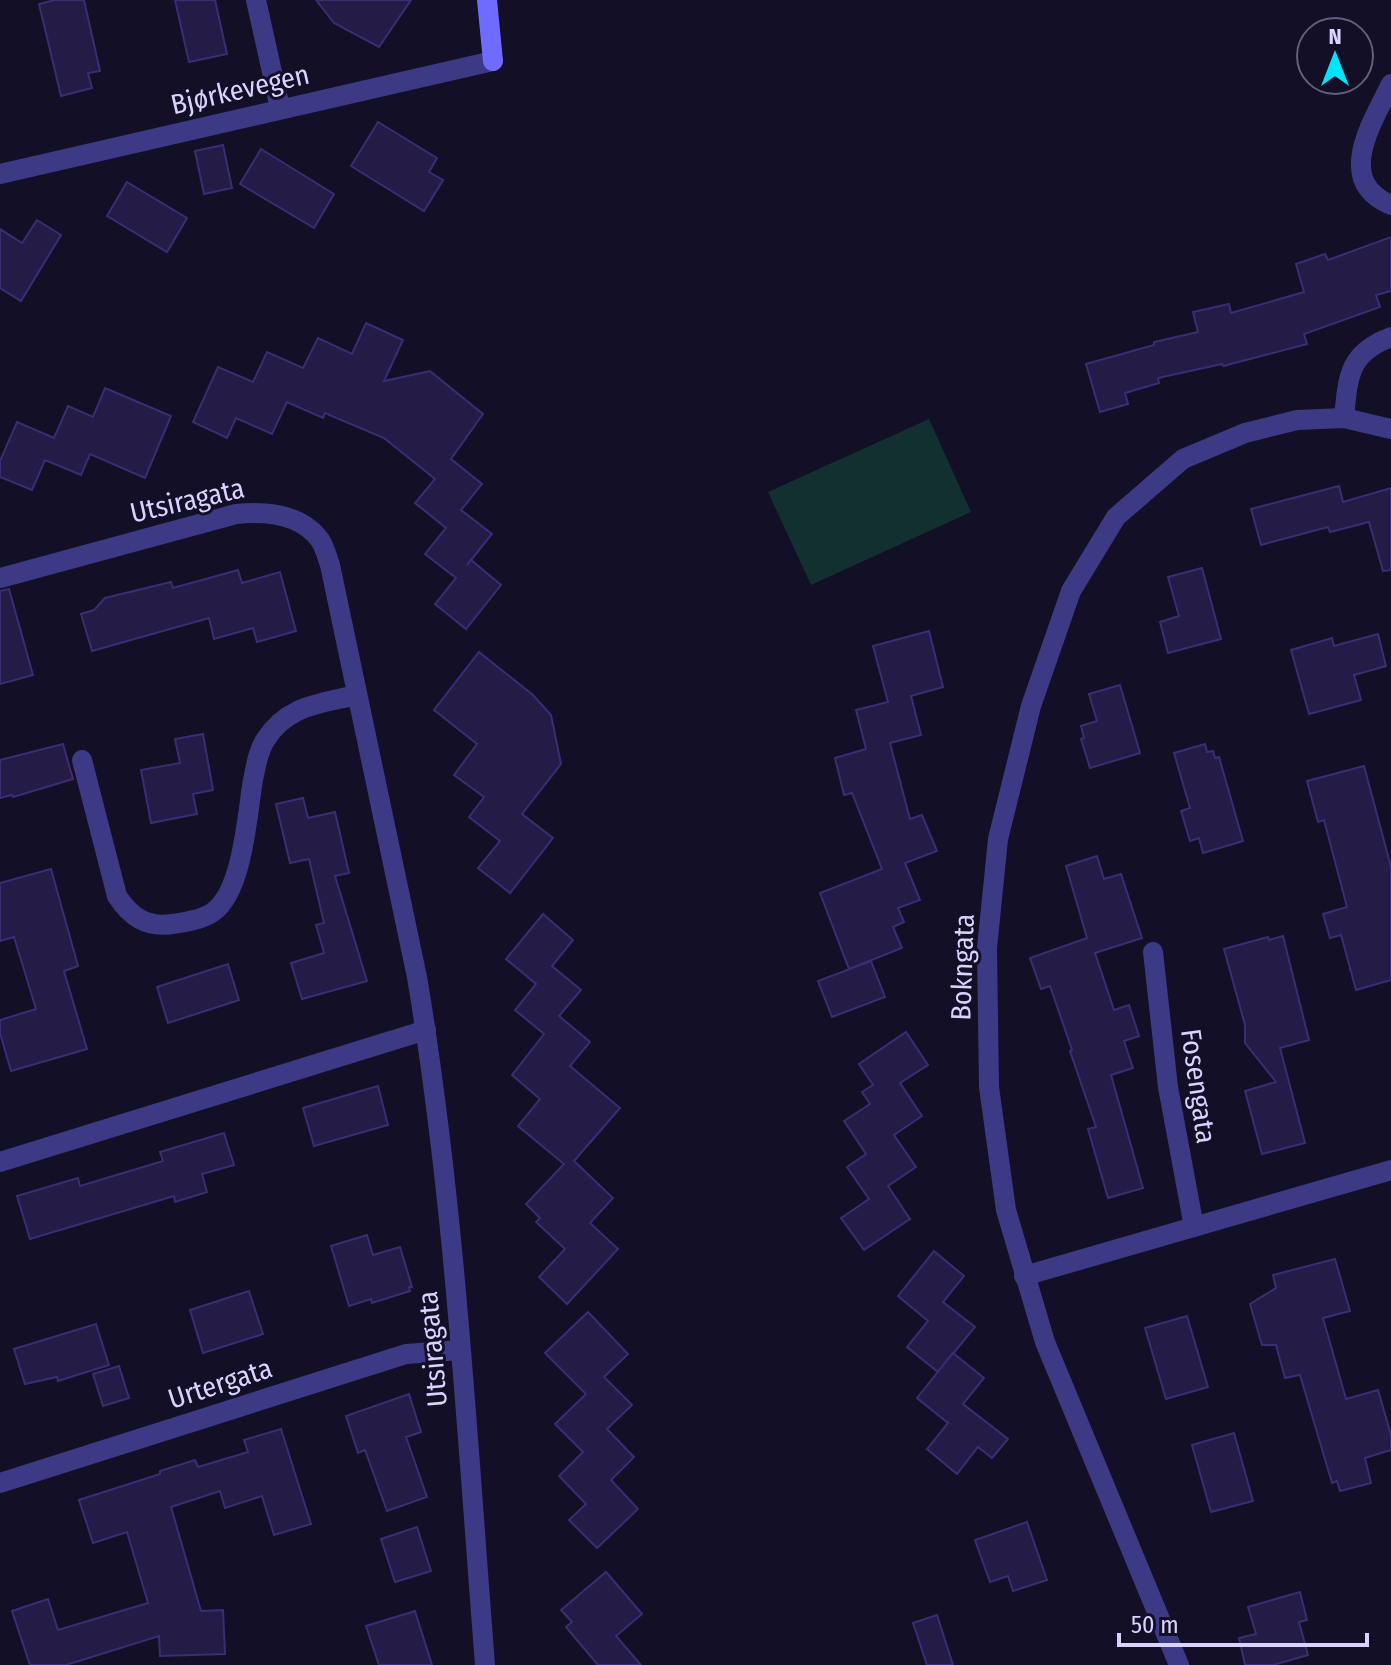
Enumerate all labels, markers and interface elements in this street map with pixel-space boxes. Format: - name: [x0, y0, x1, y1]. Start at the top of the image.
- north arrow: [1295, 16, 1375, 96]
- text: N: [1328, 23, 1342, 50]
- street label: Bjørkevegen: [168, 58, 312, 121]
- street label: Utsiragata: [127, 471, 247, 530]
- street label: Bokngata: [944, 913, 981, 1021]
- street label: Fosengata: [1174, 1027, 1223, 1146]
- street label: Utsiragata: [411, 1290, 454, 1408]
- street label: Urtergata: [164, 1351, 276, 1416]
- scale bar: [1119, 1597, 1367, 1647]
- text: 50 m: [1131, 1611, 1179, 1639]

